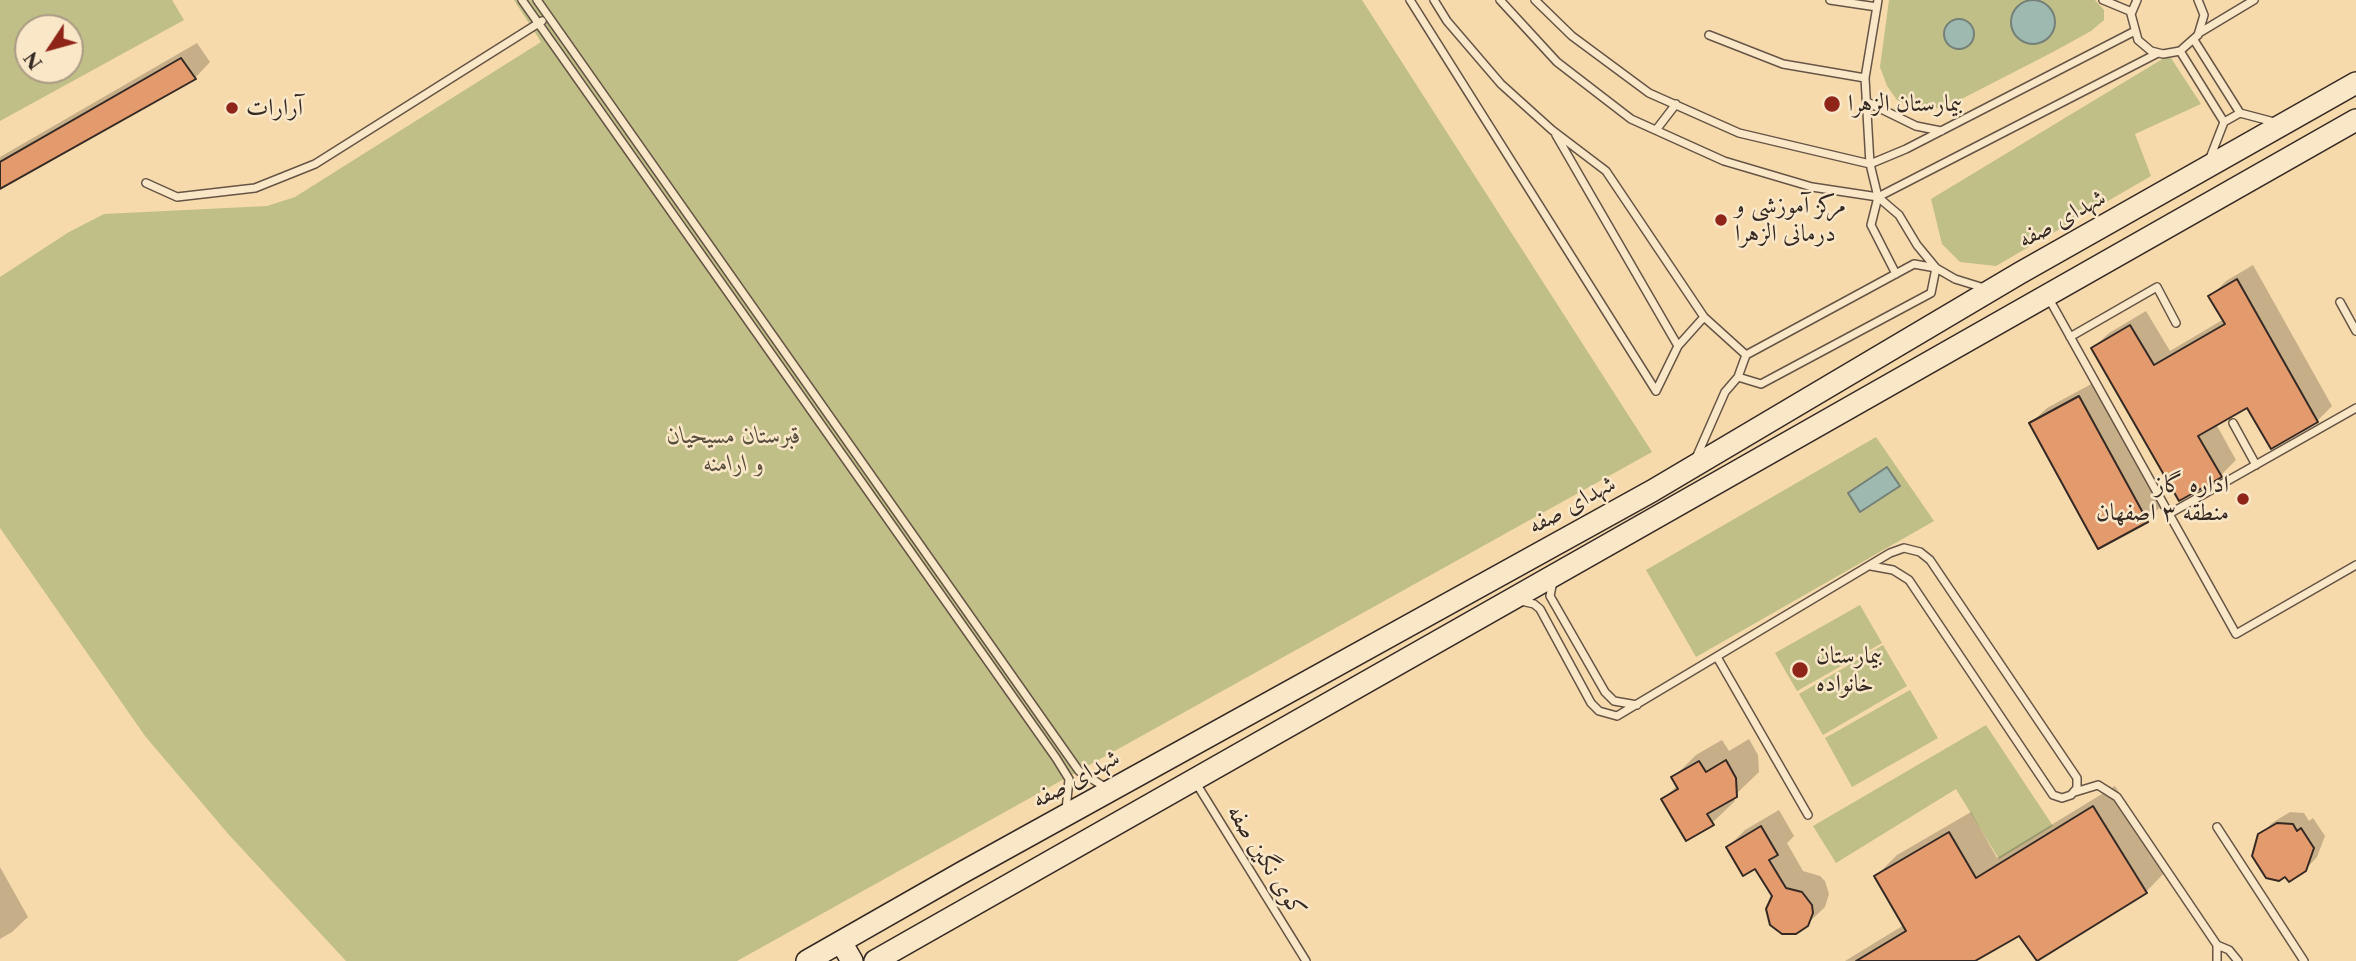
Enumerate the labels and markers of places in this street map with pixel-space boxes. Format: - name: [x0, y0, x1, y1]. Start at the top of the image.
- place label: بیمارستان الزهرا: [1848, 90, 1962, 118]
- place label: آرارات: [246, 94, 303, 122]
- marker: بیمارستان الزهرا: [1822, 94, 1842, 114]
- marker: آرارات: [224, 100, 240, 116]
- place label: مرکز آموزشی و درمانی الزهرا: [1735, 192, 1846, 248]
- marker: مرکز آموزشی و درمانی الزهرا: [1713, 212, 1729, 228]
- place label: اداره گاز منطقه ۳ اصفهان: [2096, 471, 2229, 527]
- marker: اداره گاز منطقه ۳ اصفهان: [2235, 491, 2251, 507]
- place label: بیمارستان خانواده: [1816, 642, 1882, 698]
- marker: بیمارستان خانواده: [1790, 660, 1810, 680]

